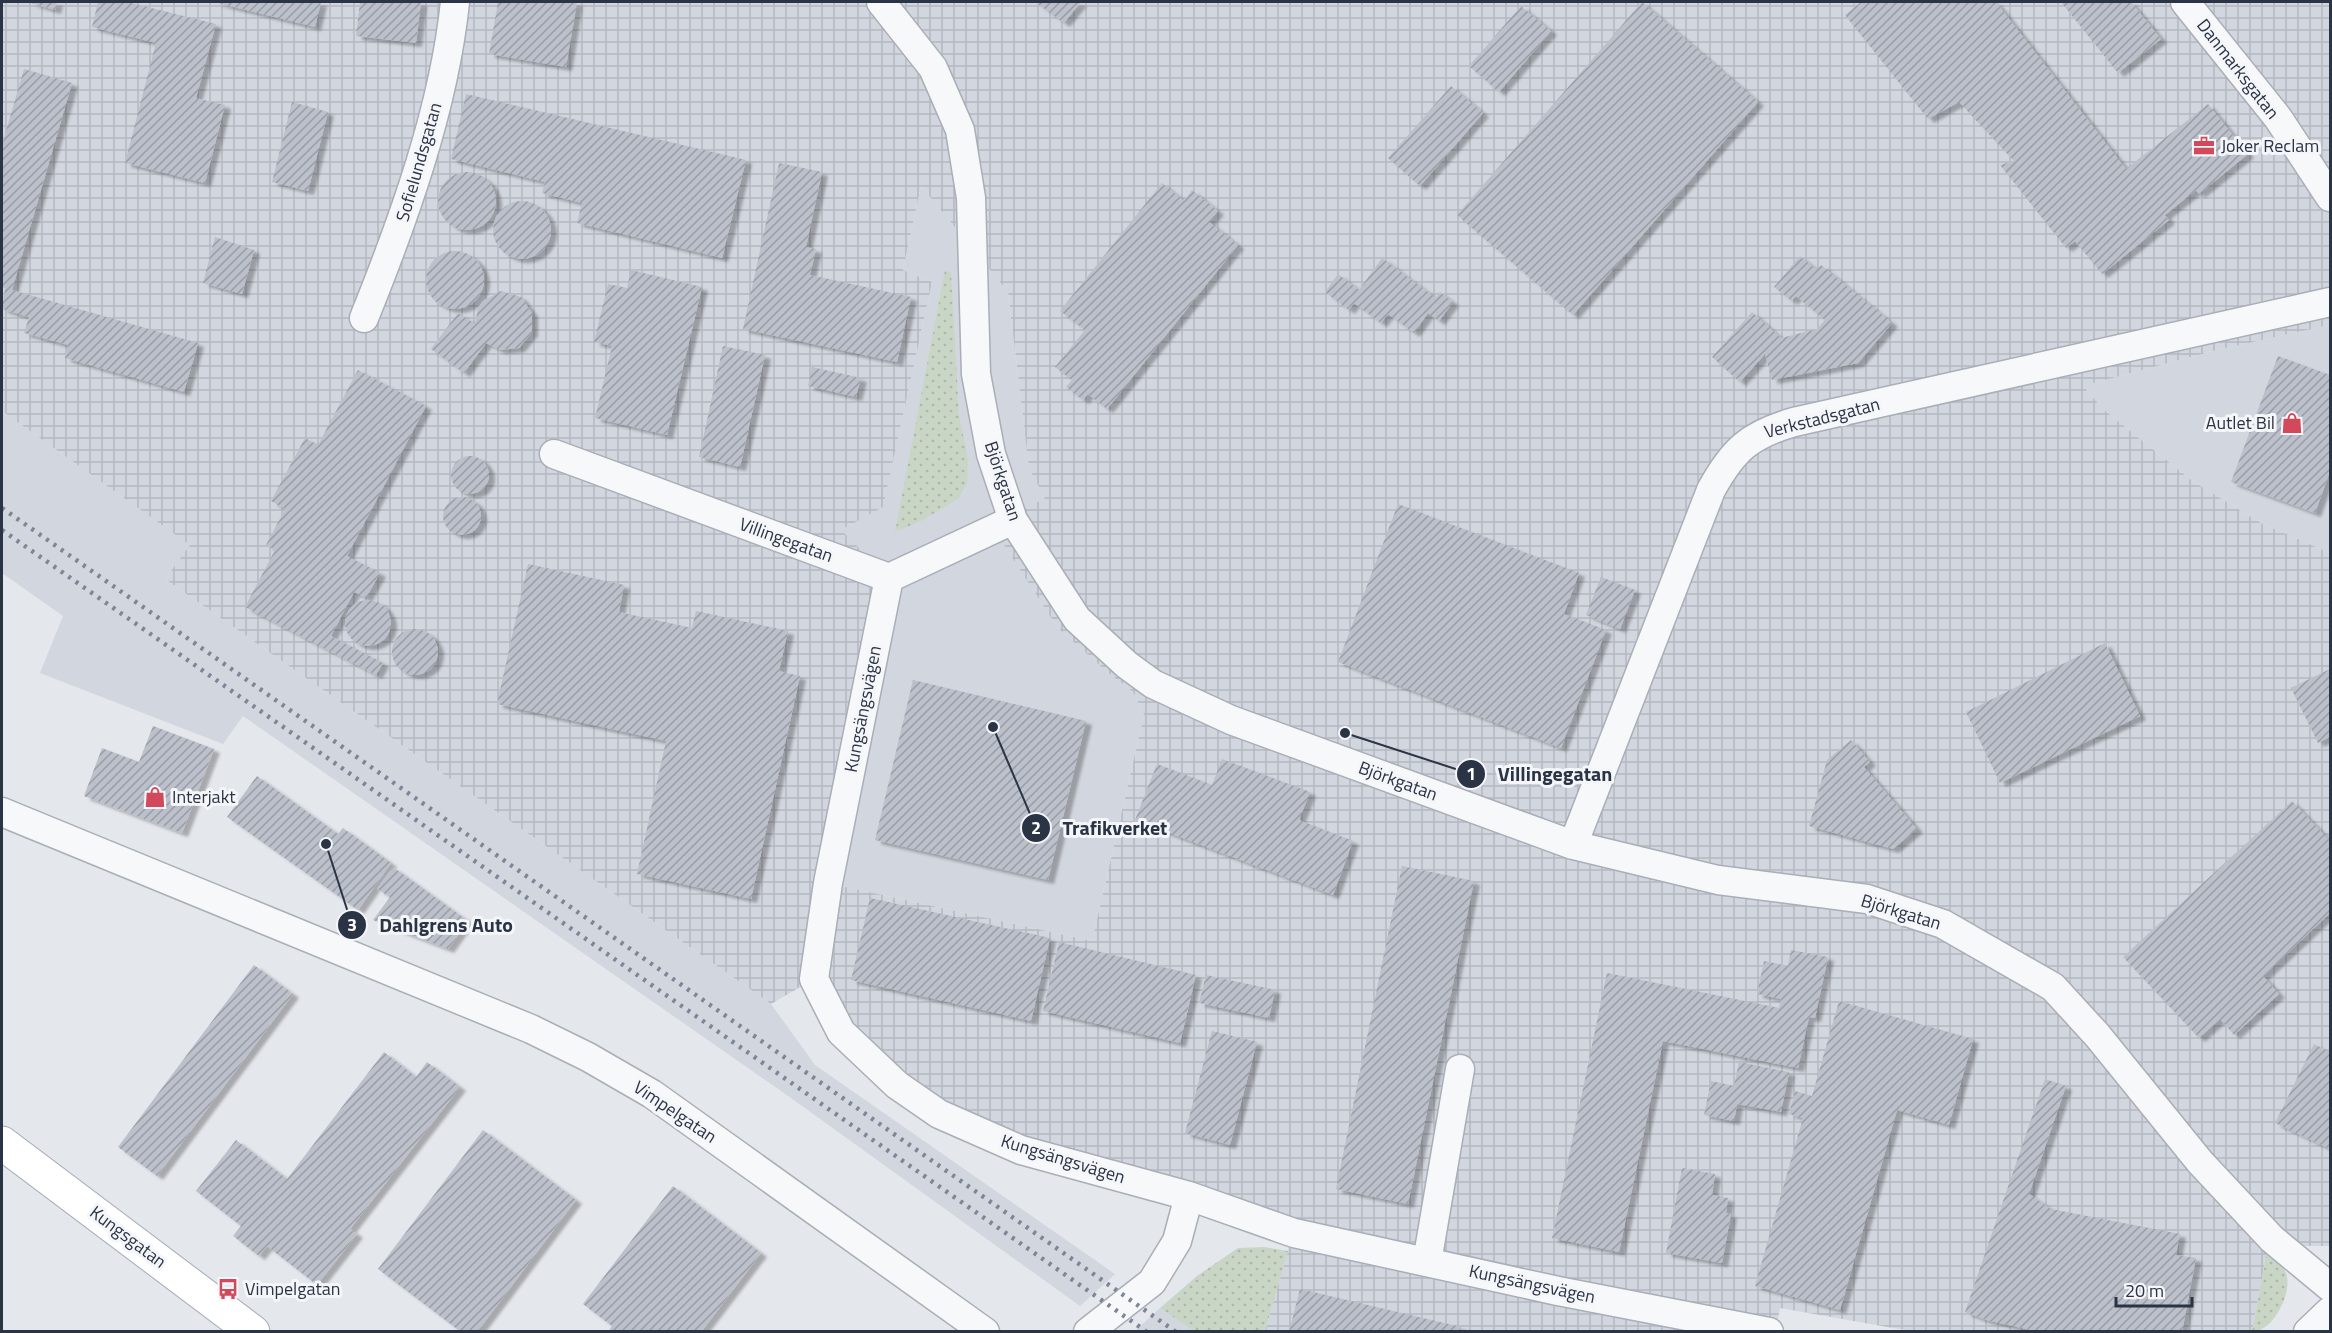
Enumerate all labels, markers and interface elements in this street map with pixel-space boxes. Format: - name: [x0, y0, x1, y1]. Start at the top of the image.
- street label: Danmarksgatan: [2191, 13, 2286, 125]
- street label: Sofielundsgatan: [389, 99, 448, 225]
- place label: Joker Reclam: [2221, 132, 2319, 159]
- office icon: Joker Reclam: [2192, 134, 2216, 158]
- street label: Verkstadsgatan: [1761, 390, 1883, 445]
- place label: Autlet Bil: [2206, 409, 2275, 436]
- shop icon: Autlet Bil: [2280, 411, 2304, 435]
- street label: Björkgatan: [978, 437, 1029, 524]
- street label: Villingegatan: [736, 510, 837, 569]
- street label: Kungsängsvägen: [837, 643, 888, 775]
- street label: Björkgatan: [1355, 754, 1442, 807]
- callout: Villingegatan: [1456, 755, 1624, 793]
- text: Villingegatan: [1498, 758, 1612, 789]
- text: 1: [1466, 760, 1476, 787]
- place label: Interjakt: [172, 783, 236, 810]
- shop icon: Interjakt: [143, 785, 167, 809]
- callout: Trafikverket: [1021, 809, 1179, 847]
- text: Trafikverket: [1063, 812, 1167, 843]
- text: 2: [1031, 814, 1041, 841]
- street label: Björkgatan: [1858, 887, 1945, 936]
- callout: Dahlgrens Auto: [337, 906, 525, 944]
- text: Dahlgrens Auto: [379, 909, 513, 940]
- text: 3: [347, 911, 357, 938]
- street label: Vimpelgatan: [628, 1074, 722, 1149]
- street label: Kungsängsvägen: [998, 1127, 1129, 1190]
- street label: Kungsgatan: [84, 1199, 172, 1274]
- street label: Kungsängsvägen: [1466, 1257, 1598, 1310]
- scale bar: [2116, 1270, 2192, 1308]
- place label: Vimpelgatan: [245, 1275, 340, 1302]
- bus stop icon: Vimpelgatan: [216, 1277, 240, 1301]
- text: 20 m: [2125, 1277, 2164, 1304]

